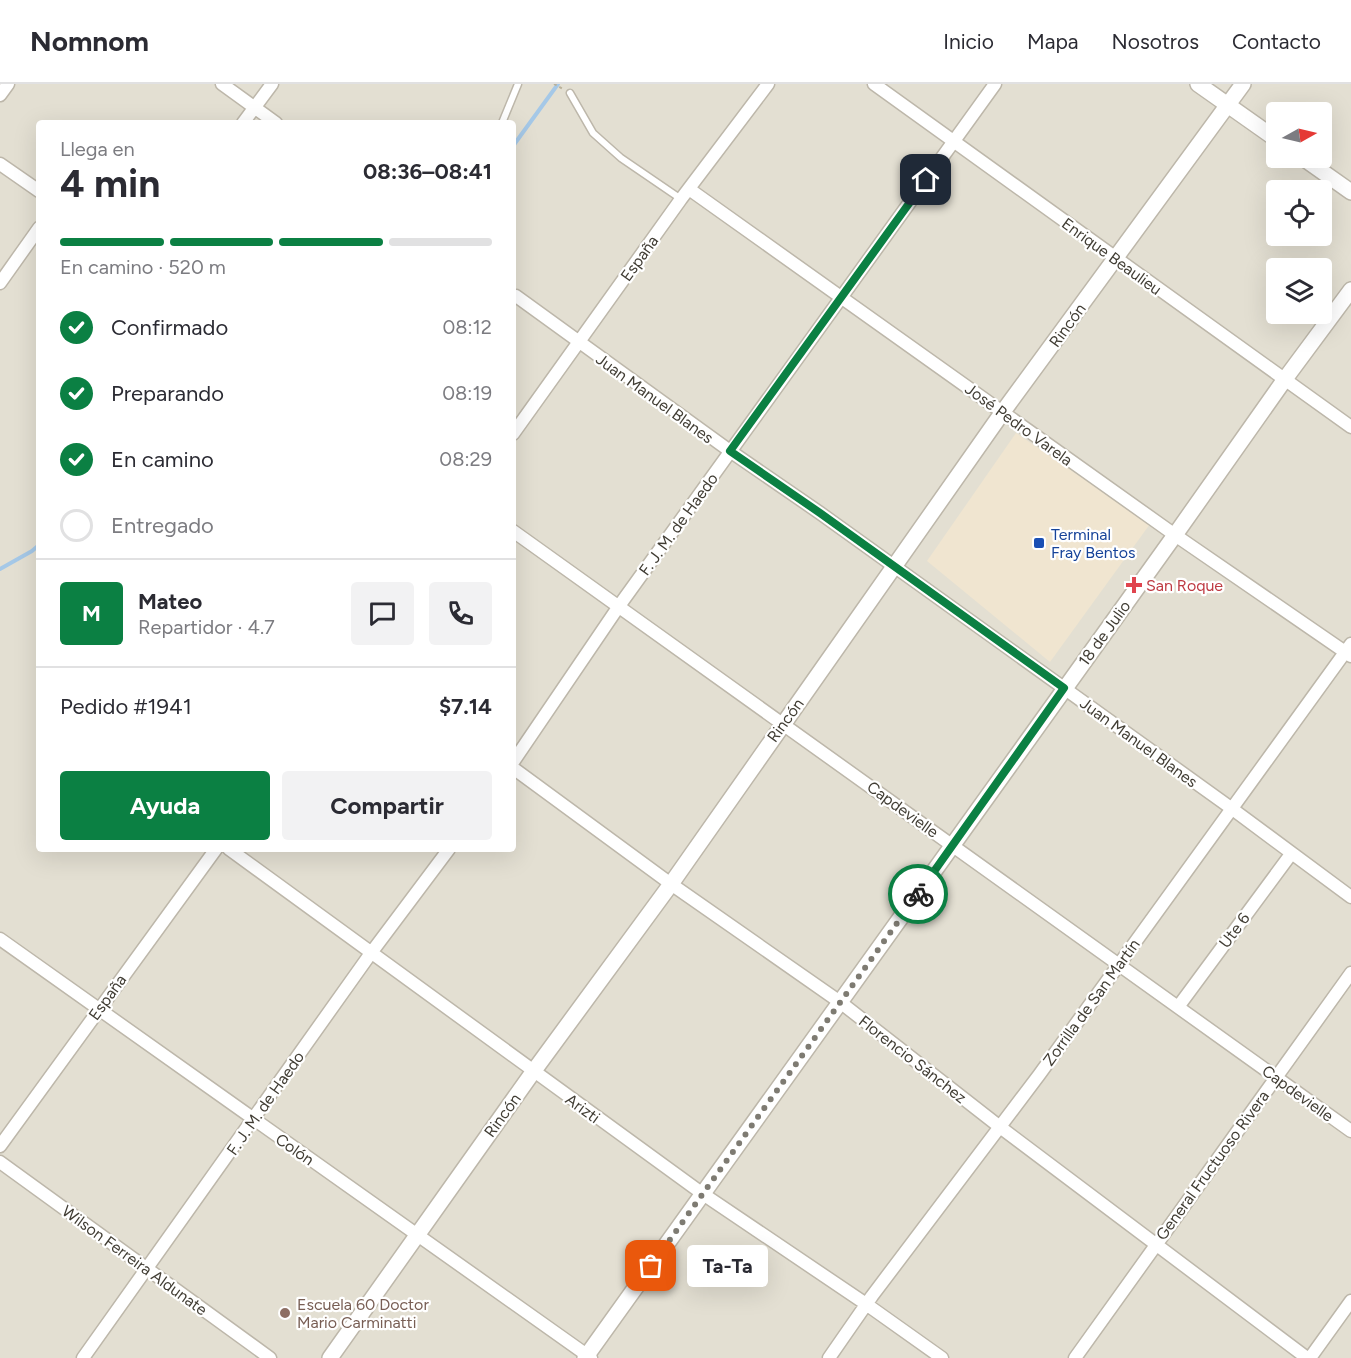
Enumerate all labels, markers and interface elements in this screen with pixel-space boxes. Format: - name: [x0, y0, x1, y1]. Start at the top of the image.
- text: Nomnom: [30, 24, 149, 58]
- text: Inicio: [943, 29, 994, 54]
- text: Mapa: [1027, 29, 1079, 54]
- text: Nosotros: [1112, 29, 1199, 54]
- text: Contacto: [1232, 29, 1321, 54]
- north arrow: [1266, 102, 1332, 168]
- map controls: [1266, 102, 1332, 324]
- text: Llega en: [60, 137, 135, 161]
- pin: [900, 154, 951, 205]
- text: 08:36–08:41: [363, 158, 492, 185]
- text: 4 min: [60, 160, 160, 207]
- icon: home: [909, 163, 942, 196]
- button: locate: [1266, 180, 1332, 246]
- street label: Enrique Beaulieu: [1058, 214, 1165, 299]
- street label: España: [617, 232, 662, 285]
- text: En camino · 520 m: [60, 255, 226, 279]
- button: layers: [1266, 258, 1332, 324]
- street label: Rincón: [1045, 300, 1090, 351]
- icon: check: [60, 311, 93, 344]
- text: Confirmado: [111, 314, 228, 341]
- text: 08:12: [442, 315, 492, 339]
- street label: Juan Manuel Blanes: [592, 349, 717, 447]
- icon: check: [60, 377, 93, 410]
- street label: José Pedro Varela: [961, 379, 1076, 470]
- text: Preparando: [111, 380, 224, 407]
- text: 08:19: [442, 381, 492, 405]
- icon: check: [60, 443, 93, 476]
- text: En camino: [111, 446, 214, 473]
- text: 08:29: [439, 447, 492, 471]
- street label: F. J. M. de Haedo: [635, 469, 722, 579]
- text: Entregado: [111, 512, 214, 539]
- place label: Terminal Fray Bentos: [1051, 525, 1136, 562]
- marker: Terminal Fray Bentos: [1032, 536, 1046, 550]
- place label: San Roque: [1146, 576, 1223, 595]
- marker: San Roque: [1127, 578, 1141, 592]
- button: chat: [351, 582, 414, 645]
- button: phone: [429, 582, 492, 645]
- text: Mateo: [138, 588, 202, 615]
- street label: 18 de Julio: [1074, 597, 1134, 670]
- text: M: [82, 600, 101, 627]
- text: Repartidor · 4.7: [138, 615, 275, 639]
- text: Pedido #1941: [60, 693, 192, 720]
- text: $7.14: [439, 693, 492, 720]
- street label: Juan Manuel Blanes: [1076, 693, 1201, 791]
- street label: Rincón: [763, 695, 808, 746]
- button: Ayuda: [60, 771, 270, 840]
- button: Compartir: [282, 771, 492, 840]
- street label: Capdevielle: [863, 777, 942, 842]
- courier: [888, 864, 948, 924]
- icon: bike: [902, 878, 935, 911]
- street label: Ute 6: [1215, 909, 1254, 952]
- street label: Zorrilla de San Martín: [1039, 935, 1144, 1069]
- street label: España: [85, 971, 130, 1024]
- street label: Florencio Sánchez: [855, 1012, 970, 1107]
- street label: F. J. M. de Haedo: [223, 1048, 308, 1159]
- street label: Capdevielle: [1258, 1061, 1337, 1126]
- street label: General Fructuoso Rivera: [1152, 1087, 1273, 1244]
- street label: Rincón: [480, 1090, 525, 1141]
- street label: Arizti: [562, 1090, 603, 1127]
- street label: Colón: [272, 1129, 318, 1169]
- street label: Wilson Ferreira Aldunate: [58, 1201, 211, 1320]
- pin: [625, 1240, 676, 1291]
- callout: Ta-Ta: [687, 1245, 768, 1287]
- icon: bag: [634, 1249, 667, 1282]
- text: Ta-Ta: [702, 1254, 753, 1278]
- place label: Escuela 60 Doctor Mario Carminatti: [297, 1295, 429, 1332]
- marker: Escuela 60 Doctor Mario Carminatti: [278, 1306, 292, 1320]

